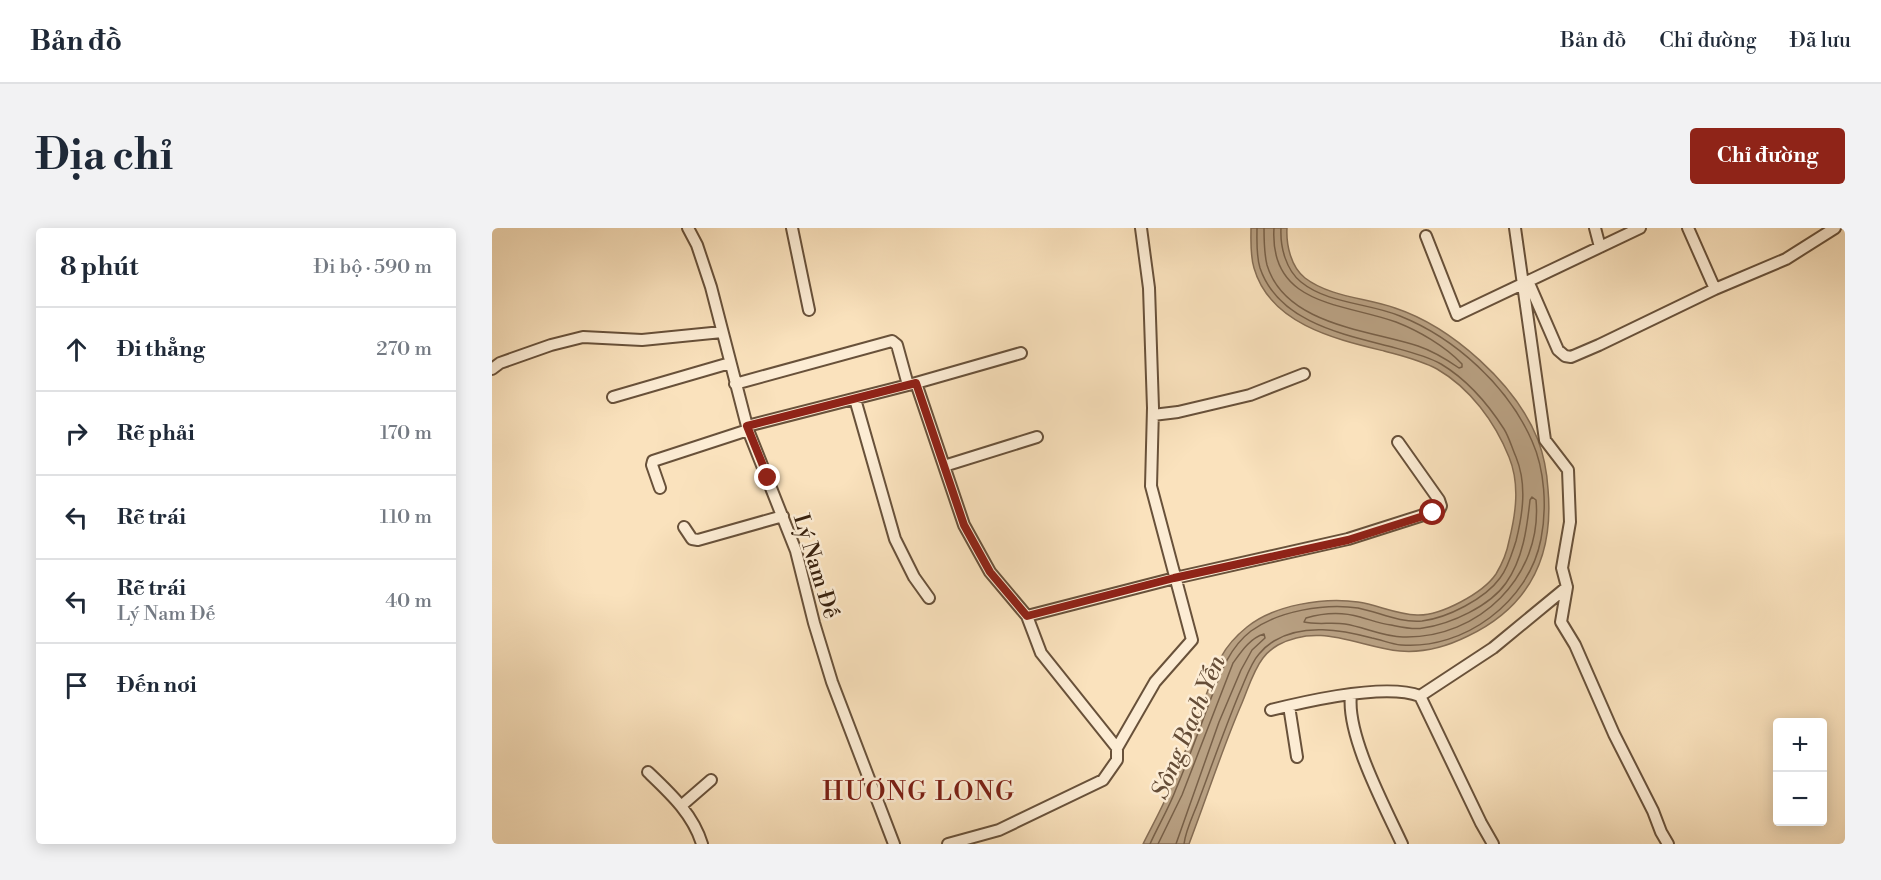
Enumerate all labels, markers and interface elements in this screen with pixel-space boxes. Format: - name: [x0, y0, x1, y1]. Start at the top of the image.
- text: Bản đồ: [30, 24, 122, 59]
- text: Bản đồ: [1560, 28, 1626, 54]
- text: Chỉ đường: [1659, 28, 1757, 54]
- text: Đã lưu: [1790, 28, 1851, 54]
- button: Chỉ đường: [1690, 128, 1845, 184]
- text: Địa chỉ: [36, 130, 173, 183]
- text: 8 phút: [60, 251, 138, 283]
- text: Đi bộ · 590 m: [314, 255, 432, 280]
- icon: ahead: [60, 333, 93, 366]
- text: Đi thẳng: [117, 336, 205, 363]
- text: 270 m: [376, 337, 432, 362]
- icon: right: [60, 417, 93, 450]
- text: Rẽ phải: [117, 420, 195, 447]
- text: 170 m: [380, 421, 432, 446]
- route end: [754, 464, 780, 490]
- route start: [1419, 499, 1445, 525]
- icon: left: [60, 501, 93, 534]
- text: Rẽ trái: [117, 504, 186, 531]
- text: 110 m: [380, 505, 432, 530]
- street label: Lý Nam Đế: [787, 511, 844, 622]
- text: Rẽ trái: [117, 575, 186, 602]
- icon: left: [60, 585, 93, 618]
- text: 40 m: [385, 589, 432, 614]
- text: Lý Nam Đế: [117, 602, 216, 627]
- water label: Sông Bạch Yến: [1145, 651, 1233, 804]
- icon: arrive: [60, 669, 93, 702]
- text: Đến nơi: [117, 672, 197, 699]
- map controls: [1773, 718, 1827, 826]
- button: +: [1773, 718, 1827, 772]
- button: −: [1773, 772, 1827, 826]
- district label: HƯƠNG LONG: [822, 776, 1016, 808]

